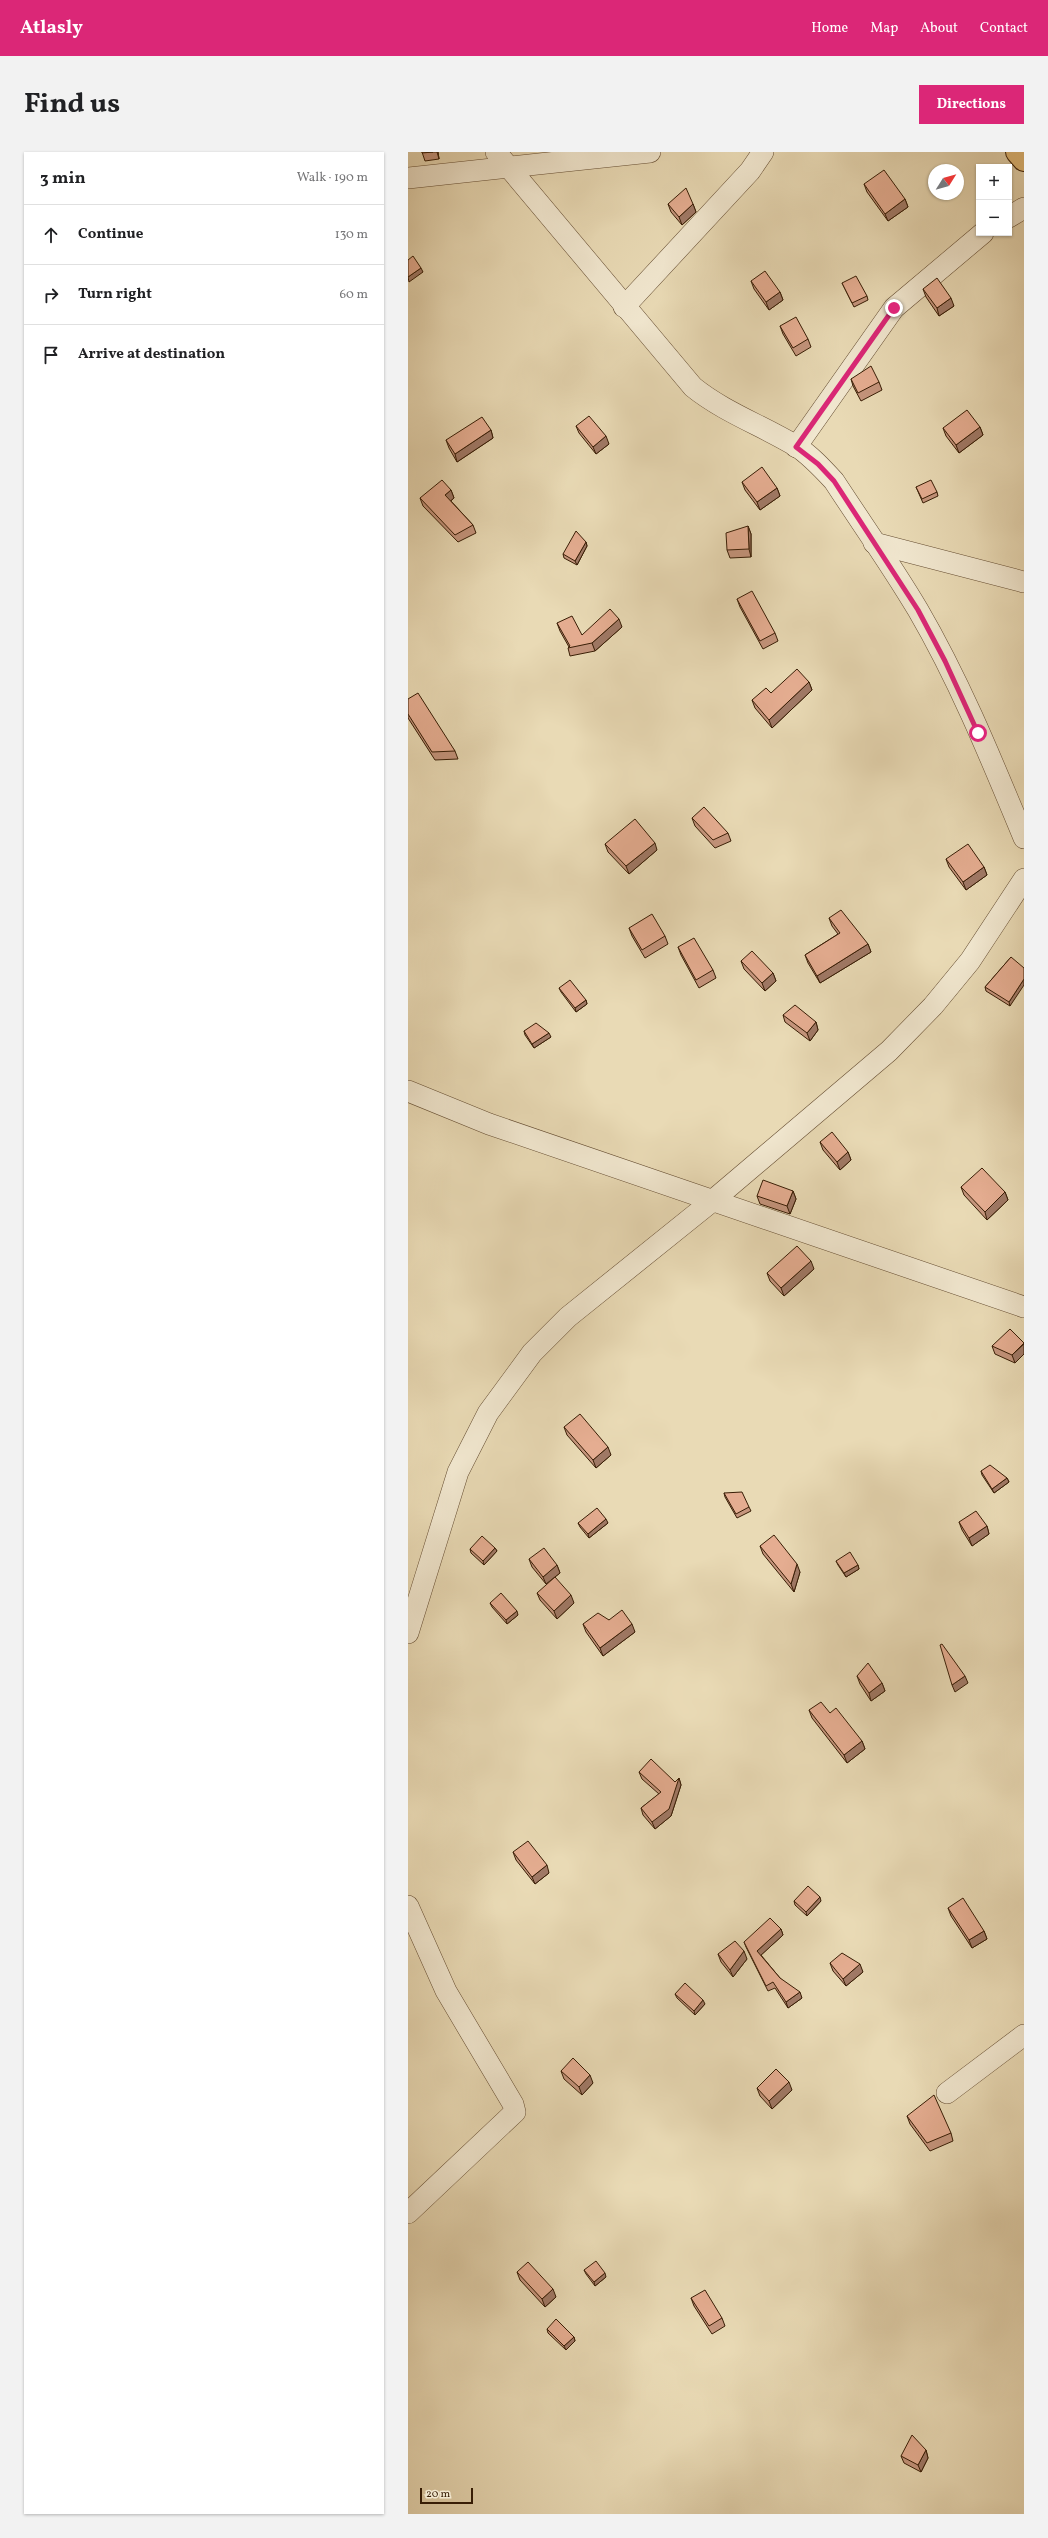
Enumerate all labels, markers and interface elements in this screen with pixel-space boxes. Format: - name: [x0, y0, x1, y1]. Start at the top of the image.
- text: Atlasly: [20, 15, 83, 41]
- text: Home: [811, 19, 848, 38]
- text: Map: [870, 19, 898, 38]
- text: About: [920, 19, 958, 38]
- text: Contact: [980, 19, 1028, 38]
- text: Find us: [24, 85, 120, 124]
- button: Directions: [919, 85, 1024, 124]
- north arrow: [928, 164, 964, 200]
- map controls: [976, 164, 1012, 236]
- button: +: [976, 164, 1012, 200]
- text: 3 min: [40, 167, 86, 190]
- text: Walk · 190 m: [297, 169, 368, 187]
- button: −: [976, 200, 1012, 236]
- icon: ahead: [40, 224, 62, 246]
- text: Continue: [78, 224, 143, 245]
- text: 130 m: [335, 226, 368, 244]
- icon: right: [40, 284, 62, 306]
- text: Turn right: [78, 284, 152, 305]
- text: 60 m: [340, 286, 368, 304]
- route end: [885, 299, 903, 317]
- icon: arrive: [40, 344, 62, 366]
- text: Arrive at destination: [78, 344, 225, 365]
- route start: [969, 724, 987, 742]
- scale bar: [420, 2486, 473, 2505]
- text: 20 m: [426, 2487, 450, 2502]

